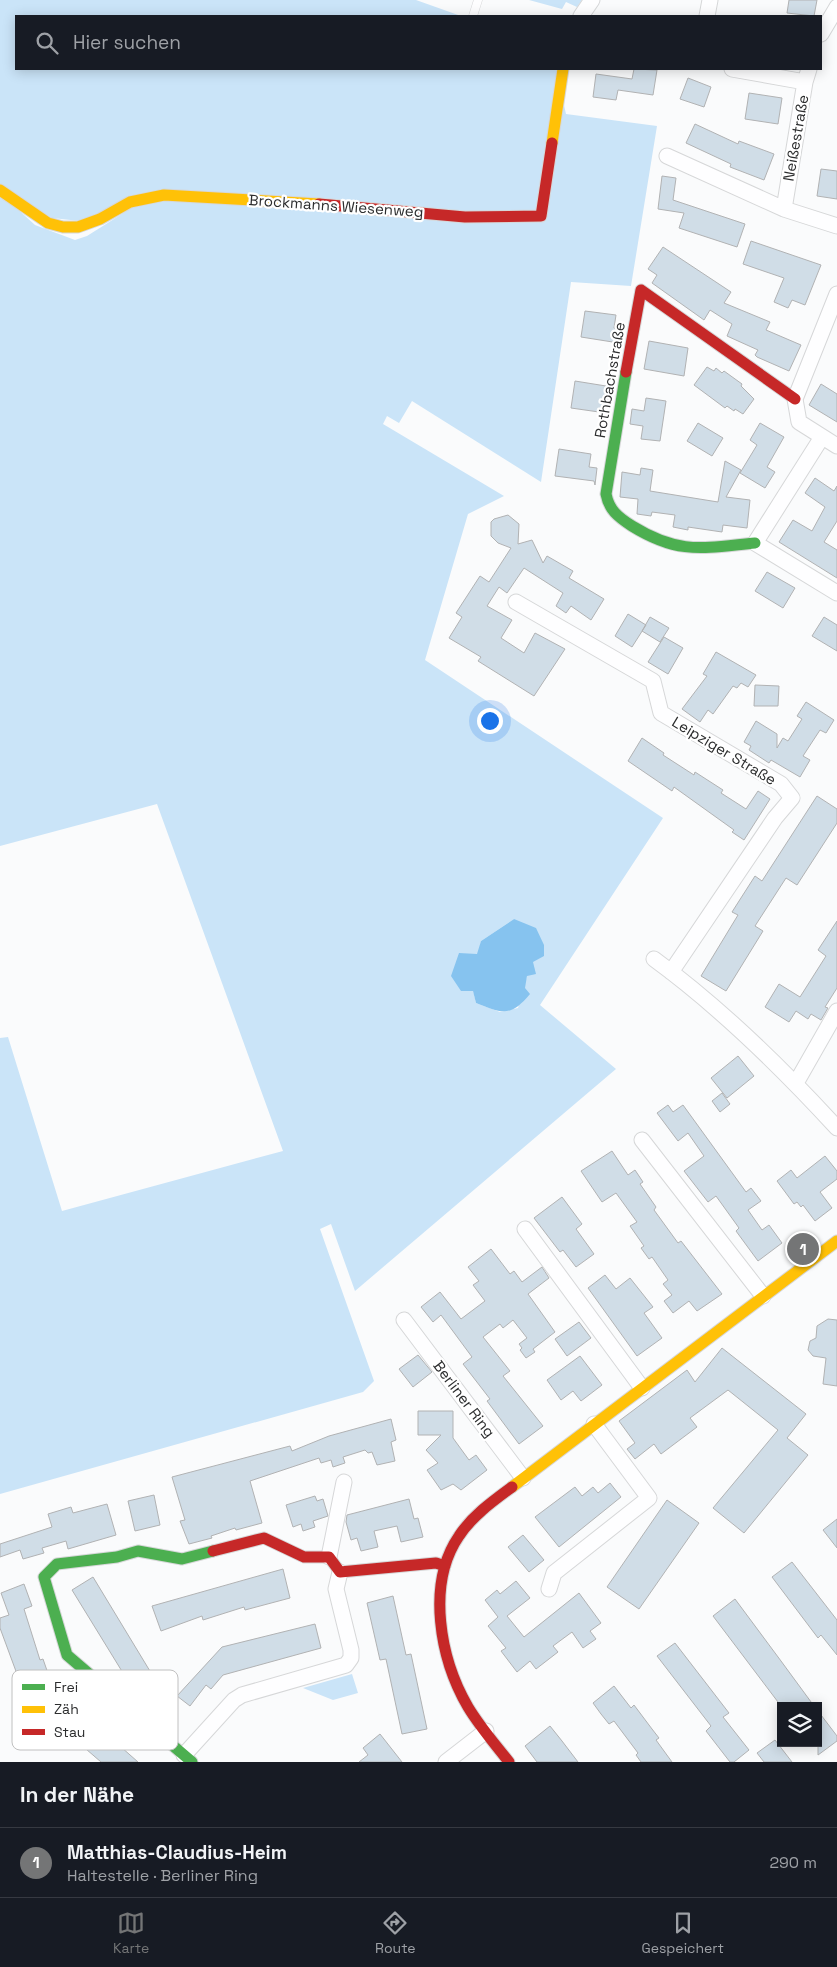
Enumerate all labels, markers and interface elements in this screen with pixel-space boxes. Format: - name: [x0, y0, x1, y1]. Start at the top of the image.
- search box: [15, 15, 822, 70]
- icon: search: [33, 29, 61, 57]
- text: Hier suchen: [73, 30, 181, 55]
- street label: Neißestraße: [779, 93, 813, 183]
- street label: Brockmanns Wiesenweg: [248, 190, 424, 221]
- street label: Rothbachstraße: [590, 320, 629, 440]
- your location: [477, 708, 503, 734]
- street label: Leipziger Straße: [669, 712, 780, 789]
- pin: 1: [787, 1230, 819, 1268]
- street label: Berliner Ring: [429, 1357, 499, 1441]
- legend: [12, 1670, 178, 1750]
- text: Frei: [54, 1678, 78, 1696]
- text: Zäh: [54, 1700, 79, 1718]
- map controls: [777, 1702, 822, 1747]
- button: layers: [777, 1702, 822, 1747]
- text: Stau: [54, 1723, 85, 1741]
- text: In der Nähe: [20, 1781, 134, 1808]
- text: Matthias-Claudius-Heim: [67, 1840, 287, 1865]
- text: 1: [32, 1852, 40, 1873]
- text: 290 m: [769, 1852, 817, 1873]
- text: Haltestelle · Berliner Ring: [67, 1865, 258, 1886]
- tab: Karte: [113, 1909, 149, 1957]
- tab: Route: [375, 1909, 416, 1957]
- tab: Gespeichert: [641, 1909, 724, 1957]

